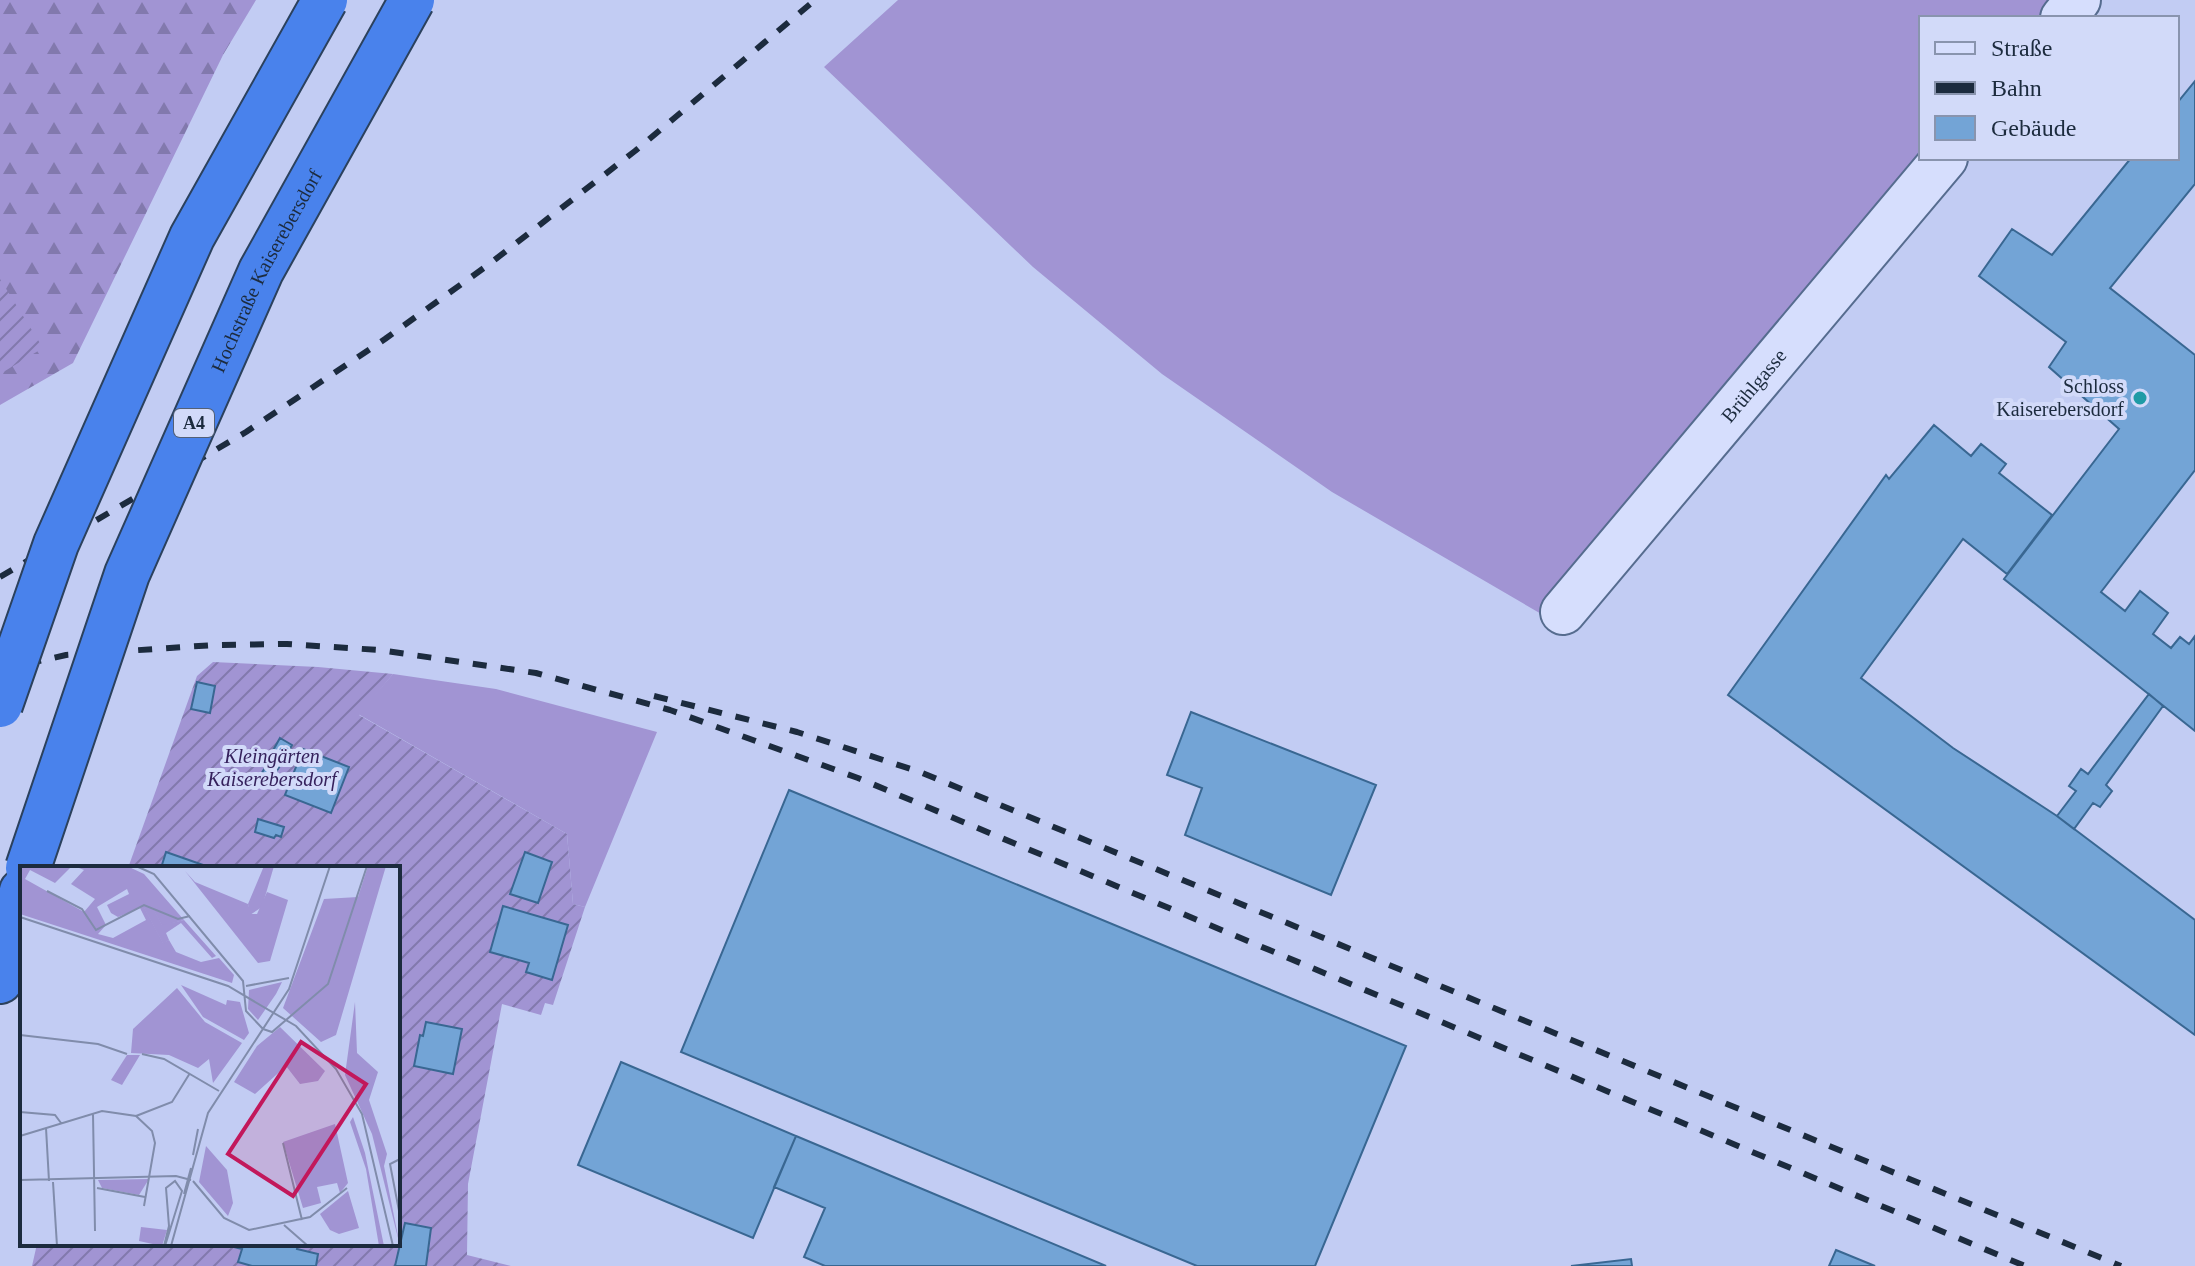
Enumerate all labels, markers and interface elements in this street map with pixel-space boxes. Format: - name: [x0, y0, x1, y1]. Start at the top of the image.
- legend: [1919, 16, 2179, 160]
- text: Straße: [1991, 35, 2052, 61]
- text: Bahn: [1991, 75, 2042, 101]
- text: Gebäude: [1991, 115, 2076, 141]
- street label: Hochstraße Kaiserebersdorf: [207, 165, 326, 376]
- street label: Brühlgasse: [1717, 344, 1791, 427]
- place label: Schloss Kaiserebersdorf: [1996, 375, 2124, 420]
- marker: Schloss Kaiserebersdorf: [2131, 389, 2149, 407]
- road number: A4: [174, 409, 214, 437]
- park label: Kleingärten Kaiserebersdorf: [206, 745, 339, 791]
- inset map: [20, 866, 400, 1246]

